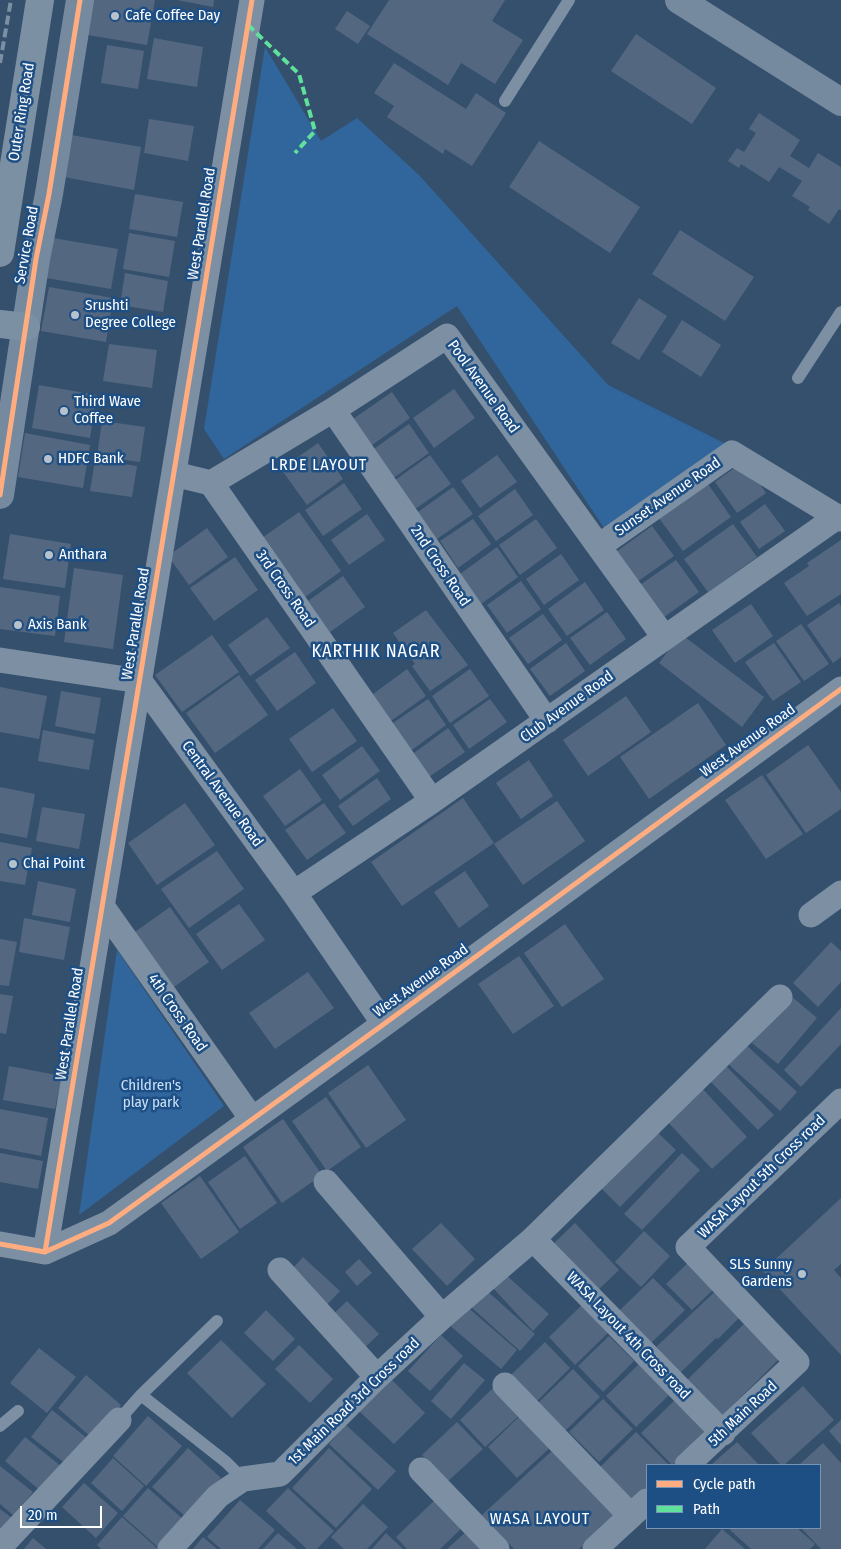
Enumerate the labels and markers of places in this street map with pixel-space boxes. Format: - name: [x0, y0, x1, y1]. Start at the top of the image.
- place label: Cafe Coffee Day: [125, 7, 220, 25]
- marker: Cafe Coffee Day: [109, 10, 121, 22]
- place label: Srushti Degree College: [85, 297, 176, 332]
- marker: Srushti Degree College: [69, 309, 81, 321]
- place label: Third Wave Coffee: [74, 393, 141, 428]
- marker: Third Wave Coffee: [58, 405, 70, 417]
- place label: HDFC Bank: [58, 450, 124, 468]
- marker: HDFC Bank: [42, 453, 54, 465]
- place label: Anthara: [59, 546, 107, 564]
- marker: Anthara: [43, 549, 55, 561]
- place label: Axis Bank: [28, 616, 87, 634]
- marker: Axis Bank: [12, 619, 24, 631]
- place label: Chai Point: [23, 855, 85, 873]
- marker: Chai Point: [7, 858, 19, 870]
- place label: SLS Sunny Gardens: [729, 1256, 792, 1291]
- marker: SLS Sunny Gardens: [796, 1268, 808, 1280]

